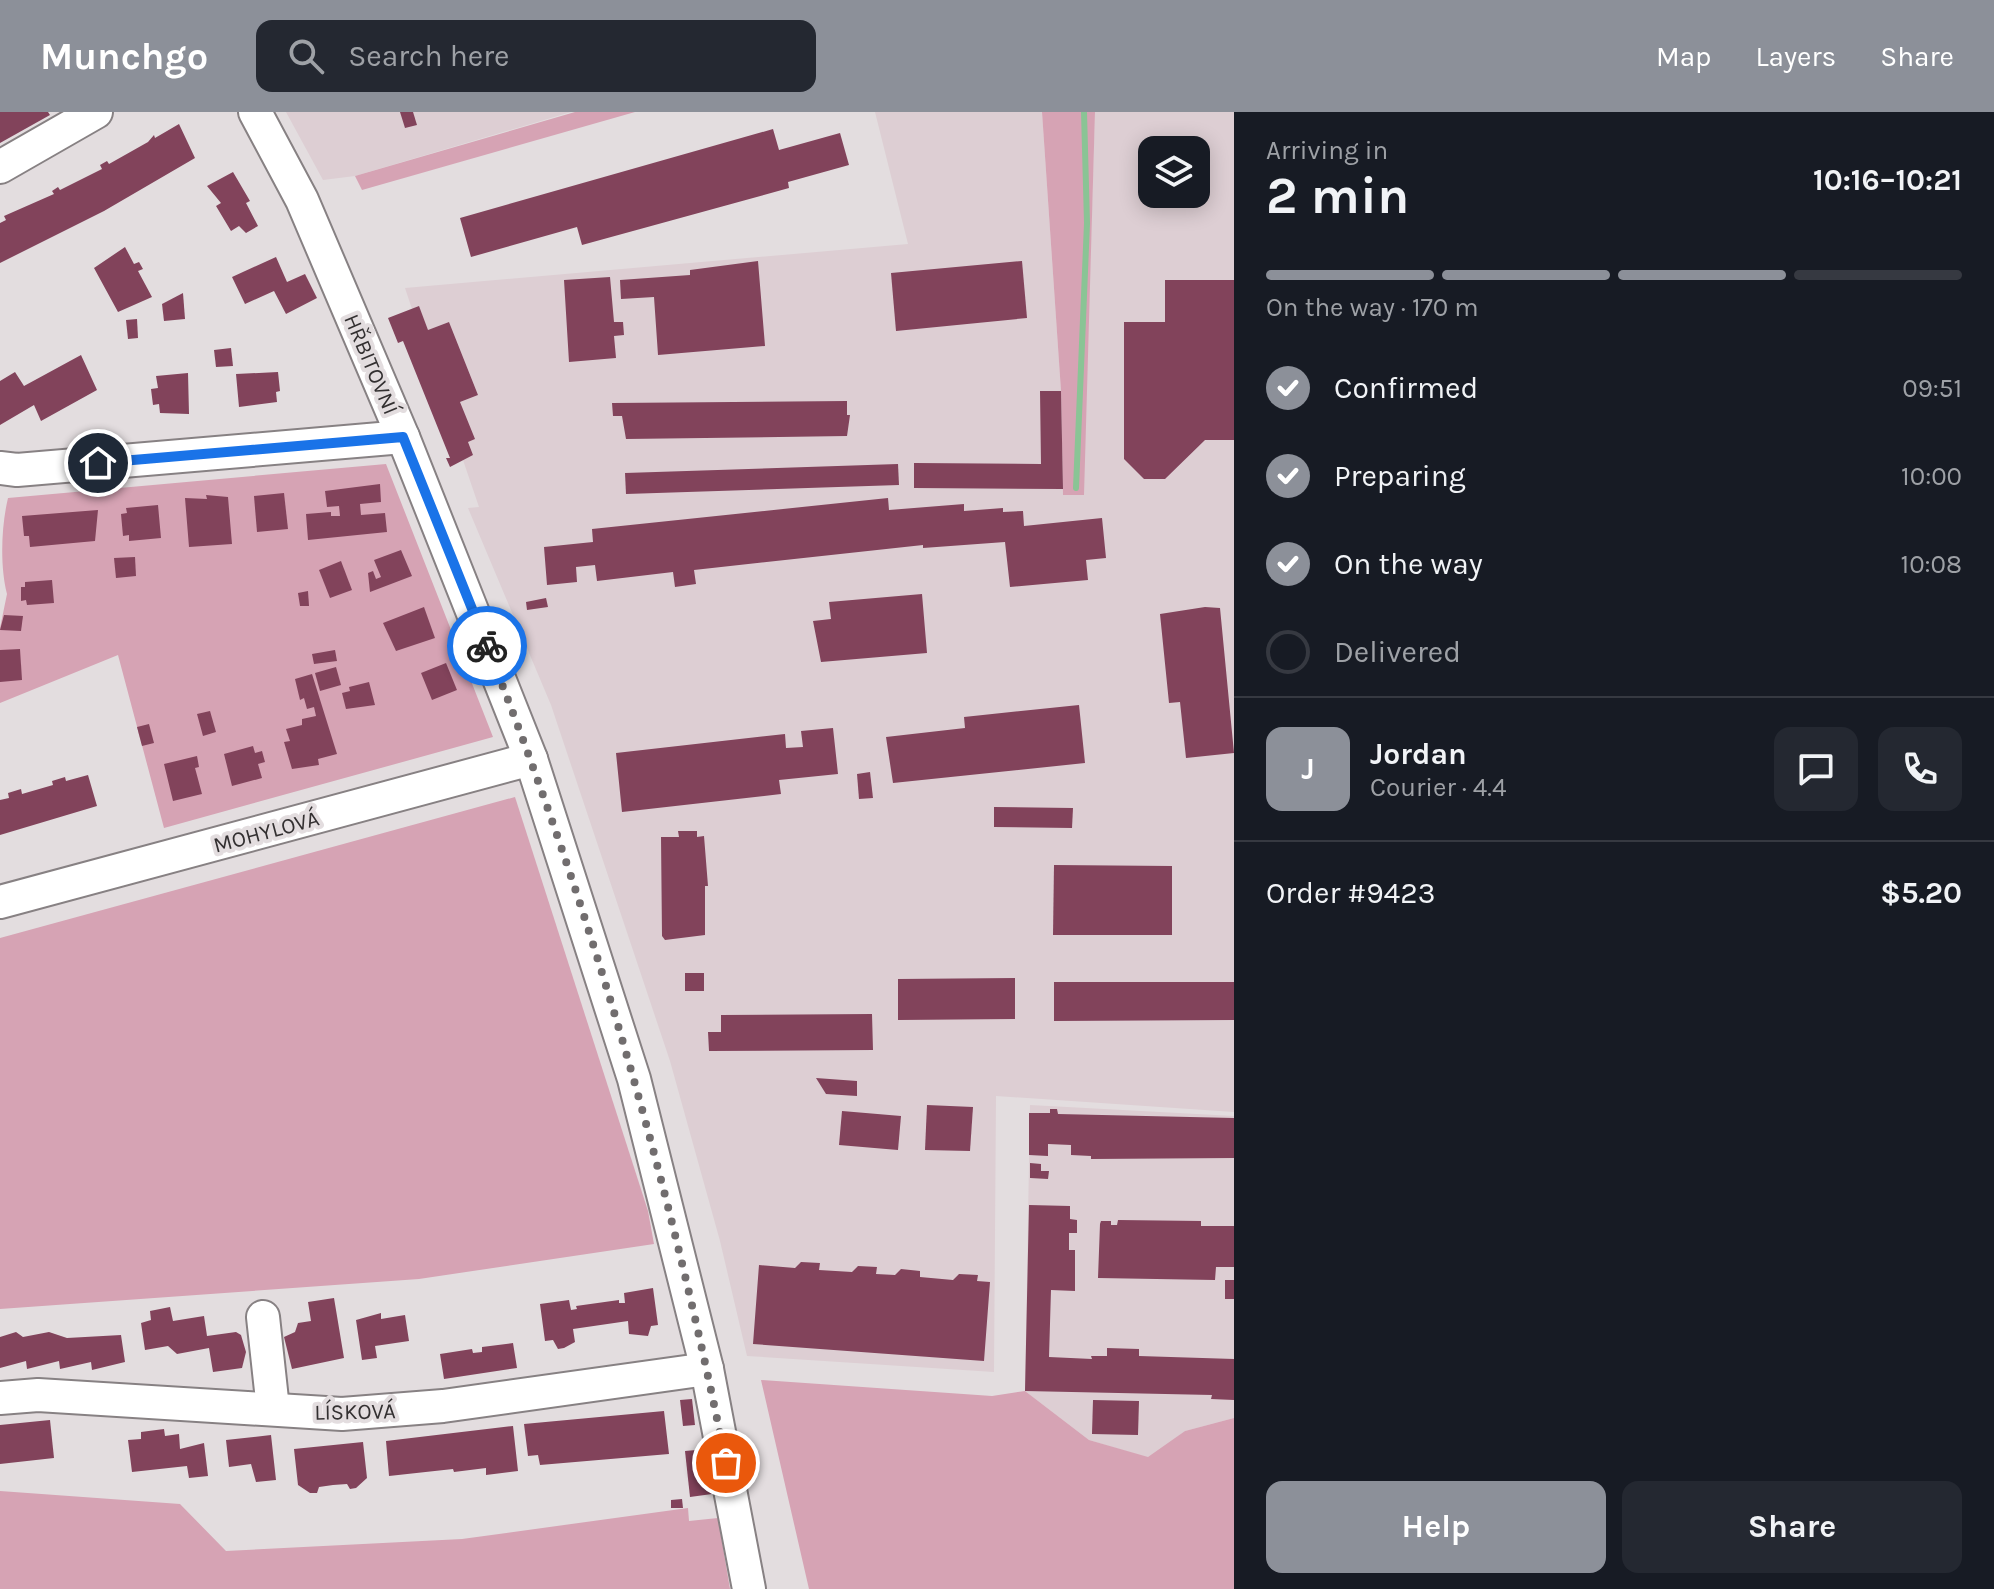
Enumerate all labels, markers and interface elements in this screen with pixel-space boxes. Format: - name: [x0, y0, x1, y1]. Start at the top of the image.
- search box: [256, 20, 816, 92]
- text: Munchgo: [40, 34, 208, 79]
- icon: search: [284, 34, 328, 78]
- text: Search here: [348, 38, 510, 74]
- text: Map: [1656, 40, 1711, 73]
- text: Layers: [1755, 40, 1836, 73]
- text: Share: [1880, 40, 1954, 73]
- text: Arriving in: [1266, 135, 1388, 166]
- map controls: [1138, 136, 1210, 208]
- button: layers: [1138, 136, 1210, 208]
- text: 10:16–10:21: [1813, 162, 1962, 198]
- text: 2 min: [1266, 165, 1409, 226]
- text: On the way · 170 m: [1266, 292, 1479, 323]
- street label: HŘBITOVNÍ: [338, 310, 405, 419]
- icon: check: [1266, 366, 1310, 410]
- text: Confirmed: [1334, 370, 1478, 406]
- text: 09:51: [1902, 373, 1962, 404]
- pin: [64, 429, 132, 497]
- icon: home: [76, 441, 120, 485]
- icon: check: [1266, 454, 1310, 498]
- text: Preparing: [1334, 458, 1466, 494]
- text: 10:00: [1901, 461, 1962, 492]
- icon: check: [1266, 542, 1310, 586]
- text: On the way: [1334, 546, 1483, 582]
- text: 10:08: [1901, 549, 1962, 580]
- courier: [447, 606, 527, 686]
- icon: bike: [465, 624, 509, 668]
- text: Delivered: [1334, 634, 1461, 670]
- button: chat: [1774, 727, 1858, 811]
- button: phone: [1878, 727, 1962, 811]
- text: Jordan: [1370, 736, 1467, 772]
- text: J: [1301, 751, 1315, 787]
- text: Courier · 4.4: [1370, 772, 1506, 803]
- street label: MOHYLOVÁ: [210, 804, 322, 859]
- text: Order #9423: [1266, 875, 1435, 911]
- text: $5.20: [1880, 875, 1962, 911]
- street label: LÍSKOVÁ: [314, 1397, 396, 1426]
- pin: [692, 1429, 760, 1497]
- icon: bag: [704, 1441, 748, 1485]
- button: Help: [1266, 1481, 1606, 1573]
- button: Share: [1622, 1481, 1962, 1573]

